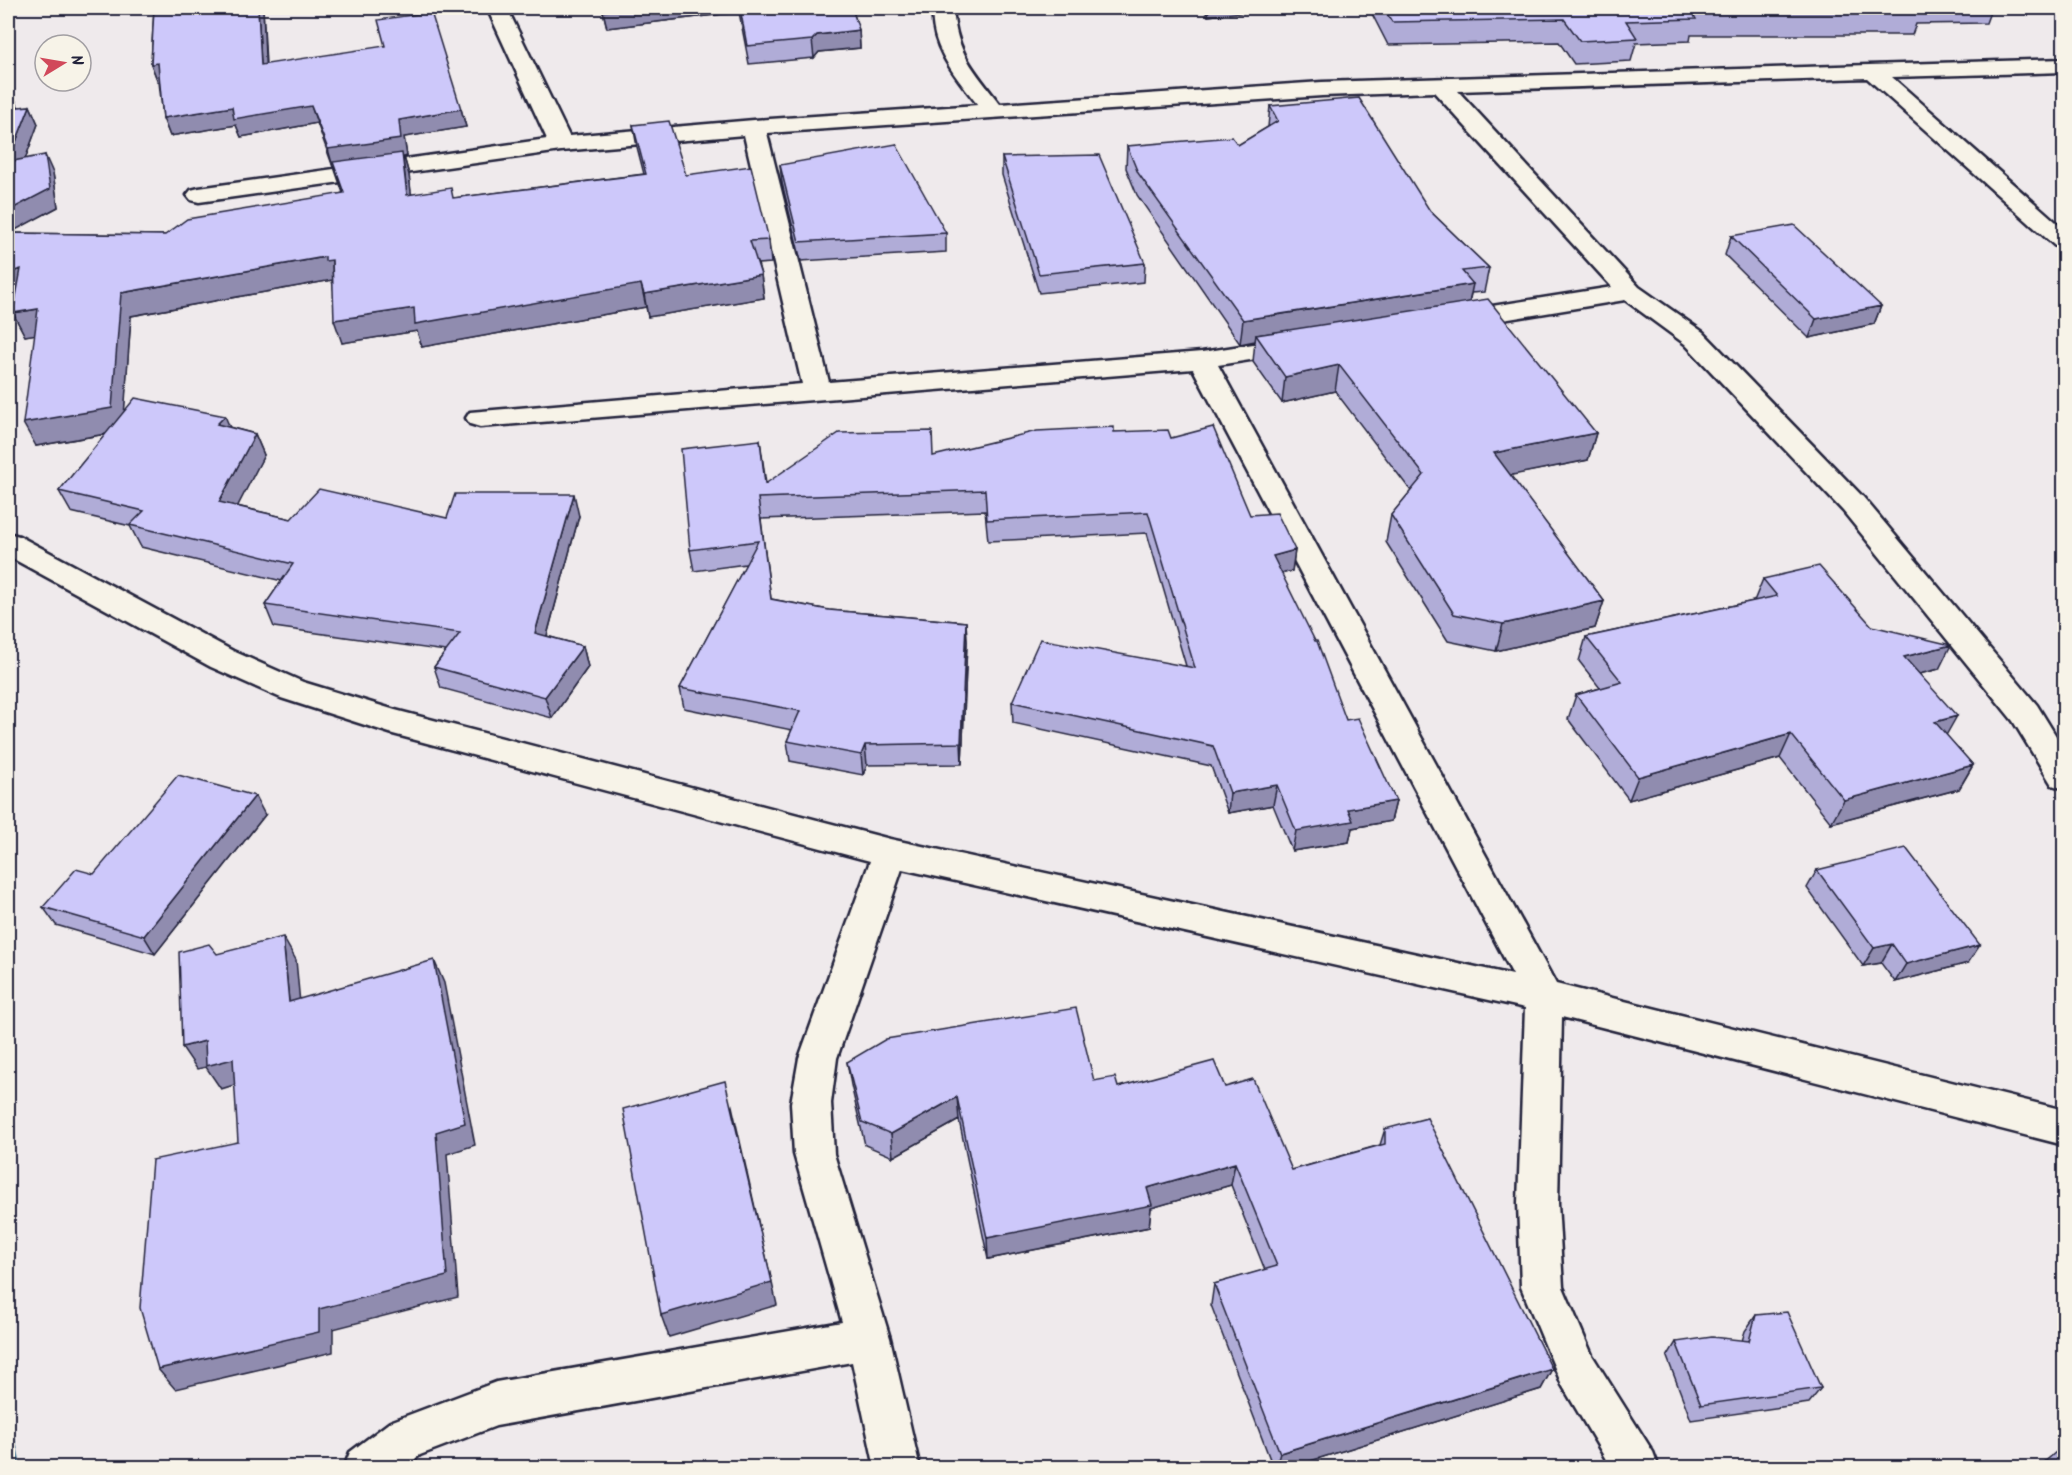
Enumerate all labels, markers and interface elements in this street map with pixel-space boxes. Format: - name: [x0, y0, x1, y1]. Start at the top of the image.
- north arrow: [33, 33, 93, 93]
- text: N: [63, 53, 89, 68]

